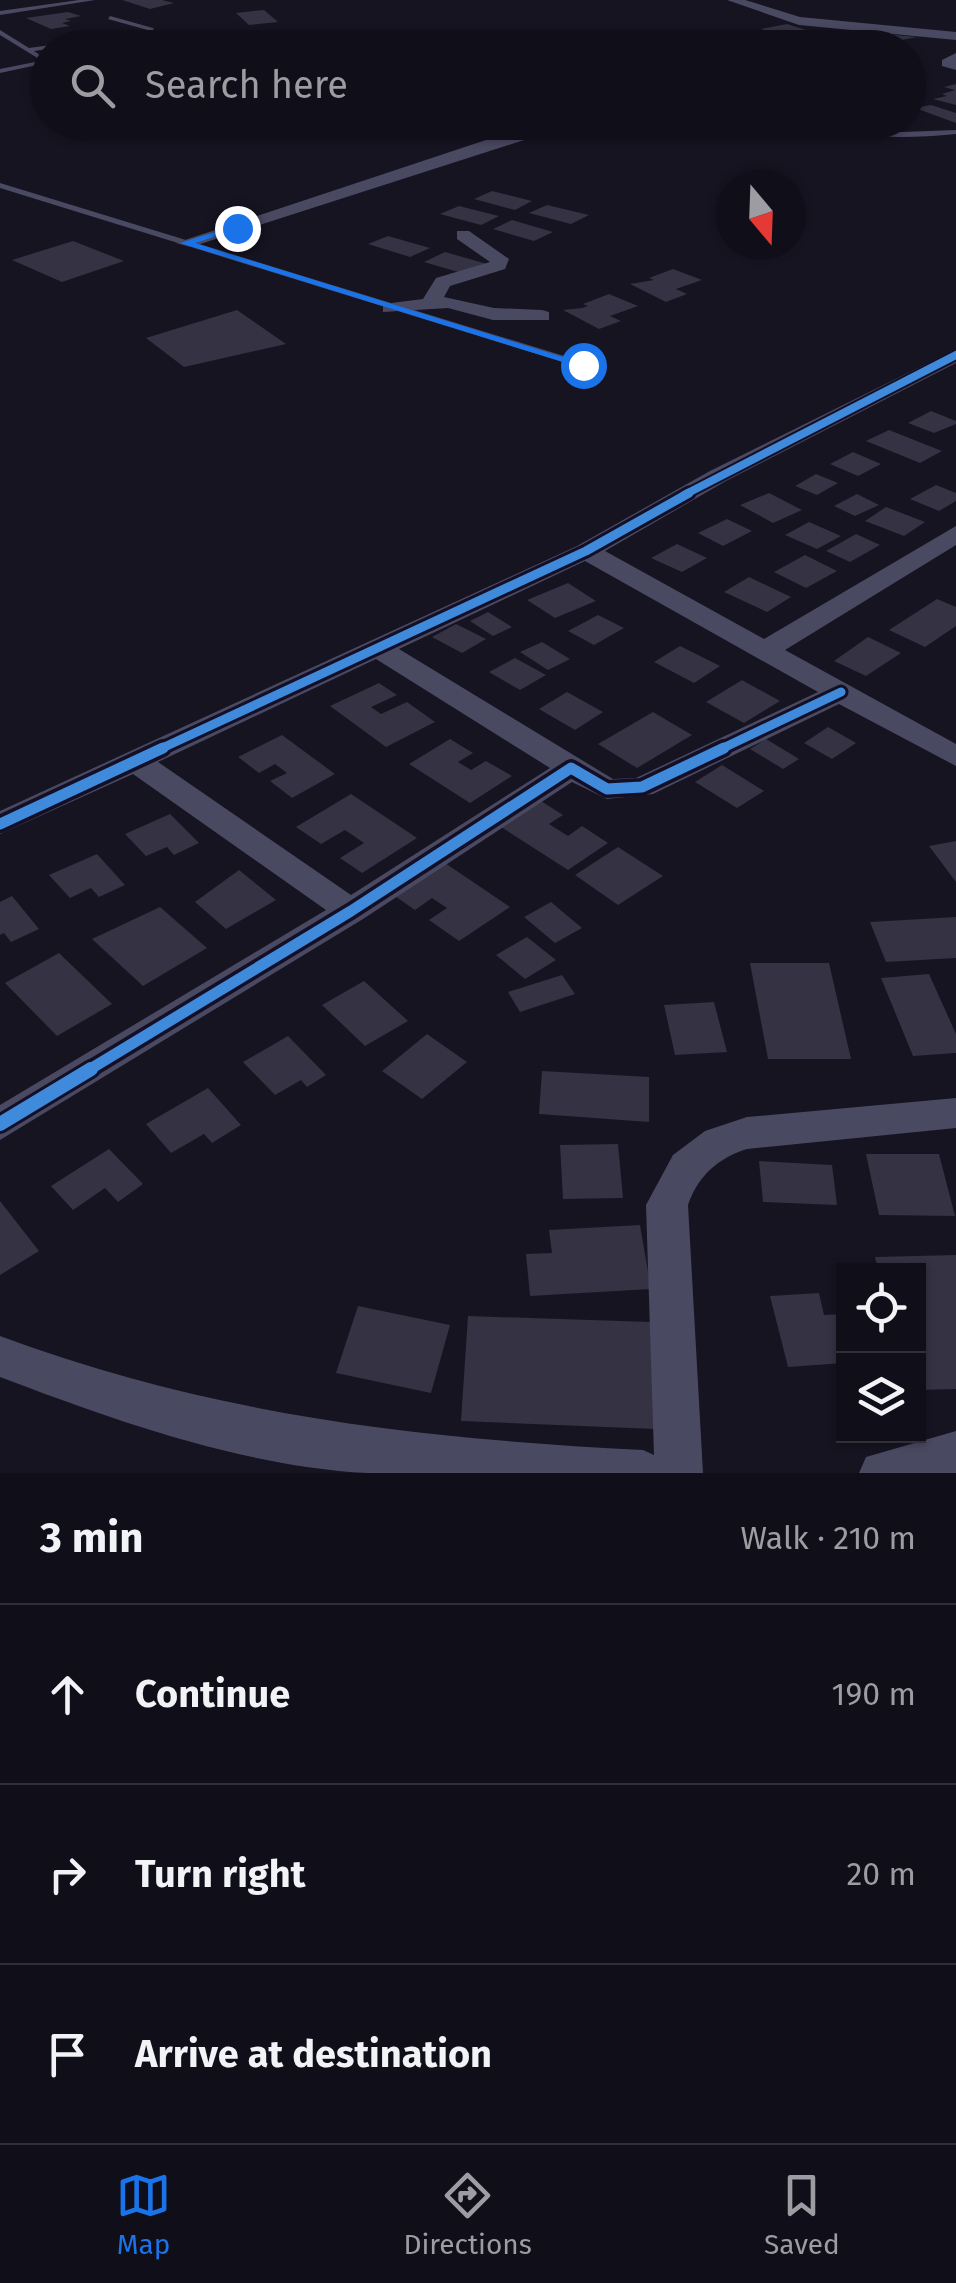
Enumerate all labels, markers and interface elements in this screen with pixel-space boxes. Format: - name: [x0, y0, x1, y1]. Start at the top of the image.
- search box: [30, 30, 926, 140]
- icon: search: [65, 58, 120, 113]
- text: Search here: [145, 62, 348, 108]
- north arrow: [716, 170, 806, 260]
- route end: [215, 206, 261, 252]
- route start: [561, 343, 607, 389]
- map controls: [836, 1263, 926, 1443]
- button: locate: [836, 1263, 926, 1353]
- button: layers: [836, 1353, 926, 1443]
- text: 3 min: [40, 1513, 143, 1563]
- text: Walk · 210 m: [740, 1519, 916, 1557]
- icon: ahead: [40, 1667, 95, 1722]
- text: Continue: [135, 1671, 290, 1717]
- text: 190 m: [832, 1675, 916, 1713]
- icon: right: [40, 1847, 95, 1902]
- text: Turn right: [135, 1851, 305, 1897]
- text: 20 m: [846, 1855, 916, 1893]
- icon: arrive: [40, 2027, 95, 2082]
- text: Arrive at destination: [135, 2031, 492, 2077]
- tab: Map: [116, 2168, 171, 2261]
- tab: Directions: [403, 2168, 532, 2261]
- tab: Saved: [764, 2168, 840, 2261]

